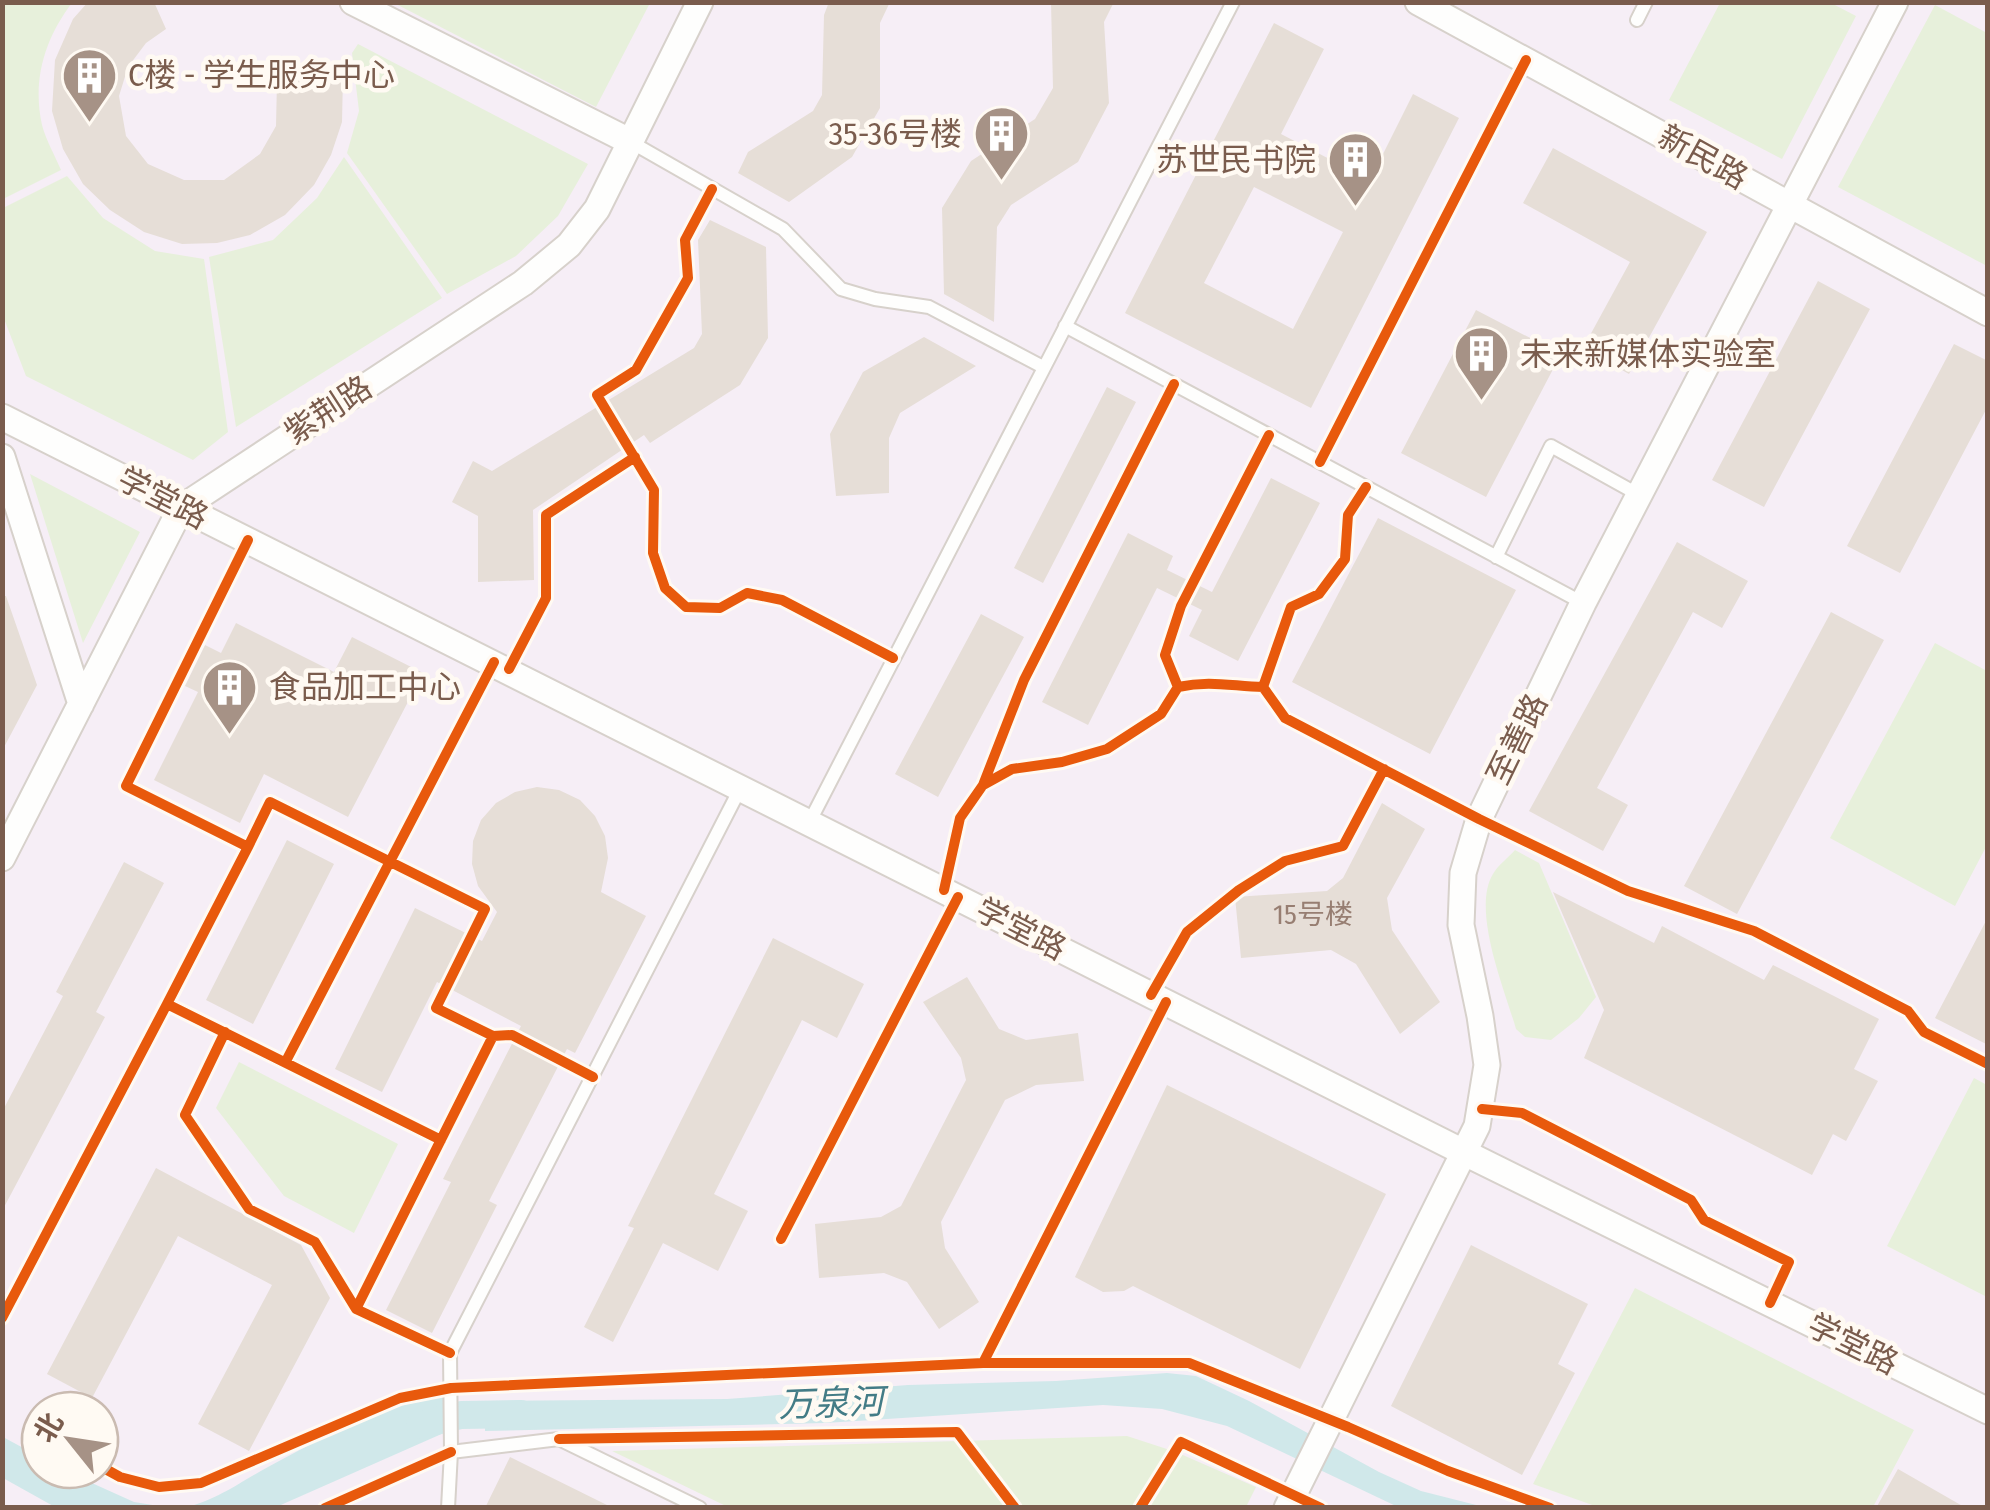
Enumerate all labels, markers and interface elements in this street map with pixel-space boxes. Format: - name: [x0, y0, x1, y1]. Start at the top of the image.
- building icon: C楼 - 学生服务中心: [59, 45, 119, 124]
- place label: C楼 - 学生服务中心: [128, 56, 395, 94]
- building icon: 35-36号楼: [971, 104, 1031, 183]
- place label: 35-36号楼: [829, 115, 962, 153]
- street label: 新民路: [1652, 117, 1754, 197]
- building icon: 苏世民书院: [1325, 130, 1385, 209]
- place label: 苏世民书院: [1156, 141, 1316, 179]
- building icon: 未来新媒体实验室: [1451, 324, 1511, 403]
- place label: 未来新媒体实验室: [1520, 335, 1776, 373]
- street label: 紫荆路: [277, 368, 379, 452]
- street label: 学堂路: [112, 459, 214, 537]
- building icon: 食品加工中心: [200, 657, 260, 736]
- place label: 食品加工中心: [269, 668, 461, 706]
- street label: 至善路: [1479, 688, 1555, 790]
- street label: 学堂路: [970, 890, 1072, 968]
- house number: 15号楼: [1273, 898, 1353, 931]
- street label: 学堂路: [1802, 1306, 1904, 1382]
- water label: 万泉河: [778, 1380, 890, 1426]
- north arrow: [20, 1390, 120, 1490]
- text: 北: [27, 1407, 70, 1448]

